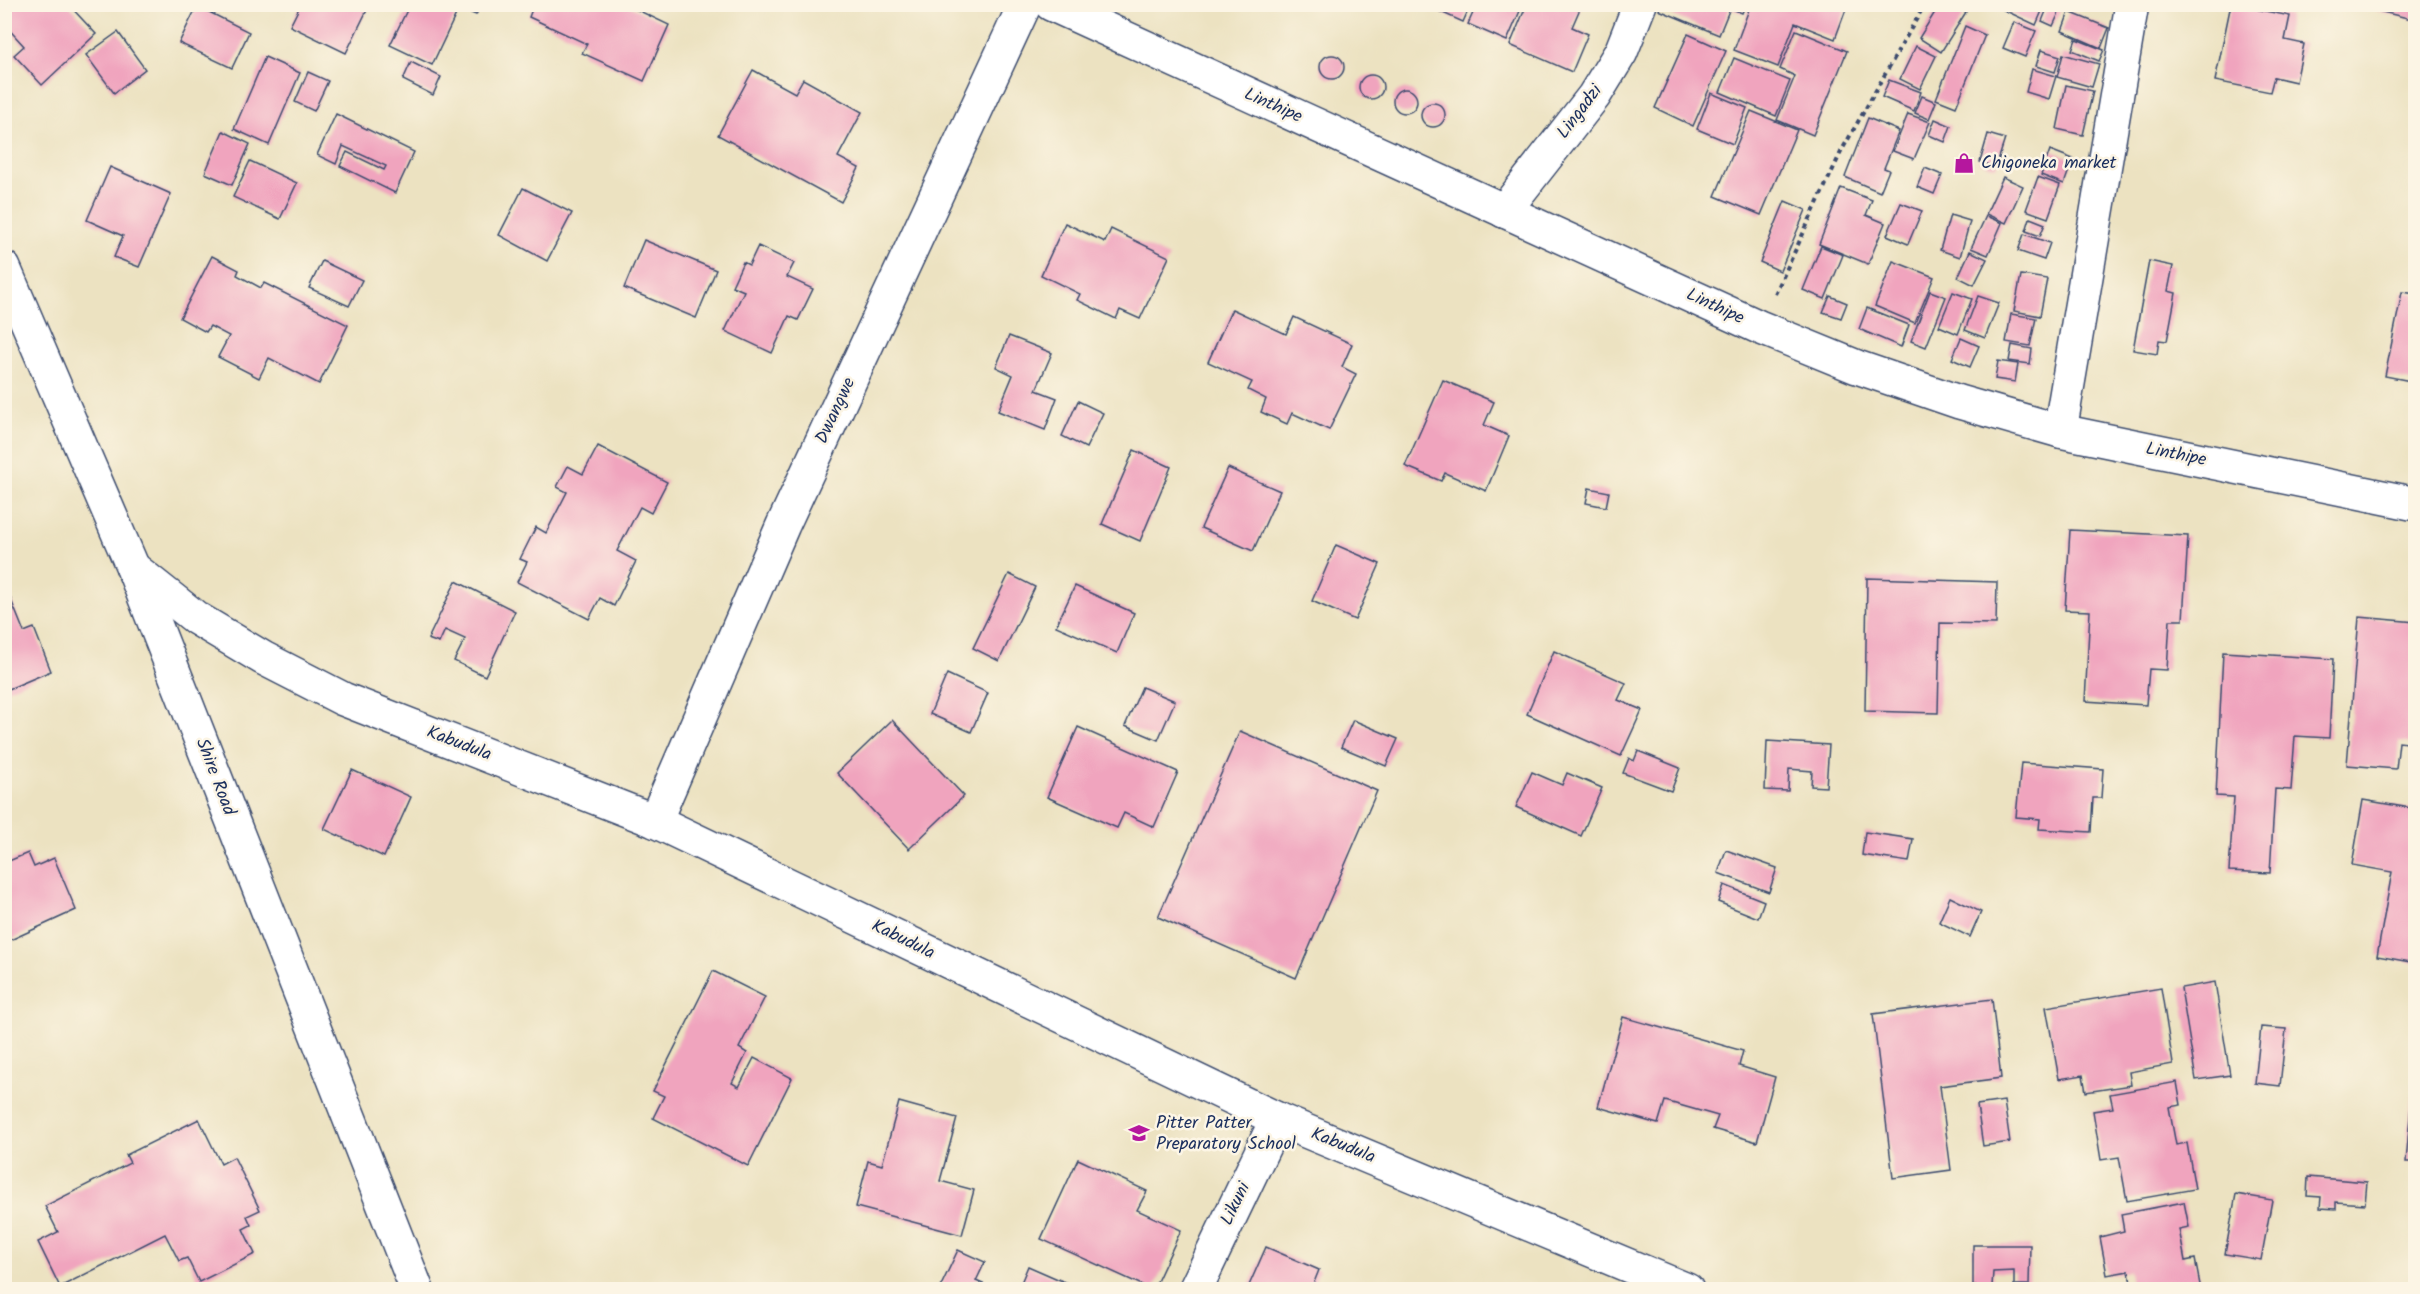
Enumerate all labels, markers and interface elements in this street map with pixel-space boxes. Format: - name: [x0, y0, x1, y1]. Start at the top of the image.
- street label: Lingadzi: [1550, 78, 1611, 145]
- street label: Linthipe: [1239, 80, 1307, 132]
- place label: Chigoneka market: [1981, 149, 2117, 178]
- shop icon: Chigoneka market: [1952, 151, 1976, 175]
- street label: Linthipe: [1681, 281, 1749, 333]
- street label: Dwangwe: [808, 373, 864, 449]
- street label: Linthipe: [2143, 435, 2209, 475]
- street label: Kabudula: [422, 718, 496, 770]
- street label: Shire Road: [187, 734, 243, 821]
- street label: Kabudula: [866, 912, 940, 968]
- place label: Pitter Patter Preparatory School: [1156, 1109, 1297, 1159]
- street label: Kabudula: [1306, 1120, 1380, 1172]
- school or university icon: Pitter Patter Preparatory School: [1127, 1121, 1151, 1145]
- street label: Likuni: [1213, 1177, 1259, 1231]

